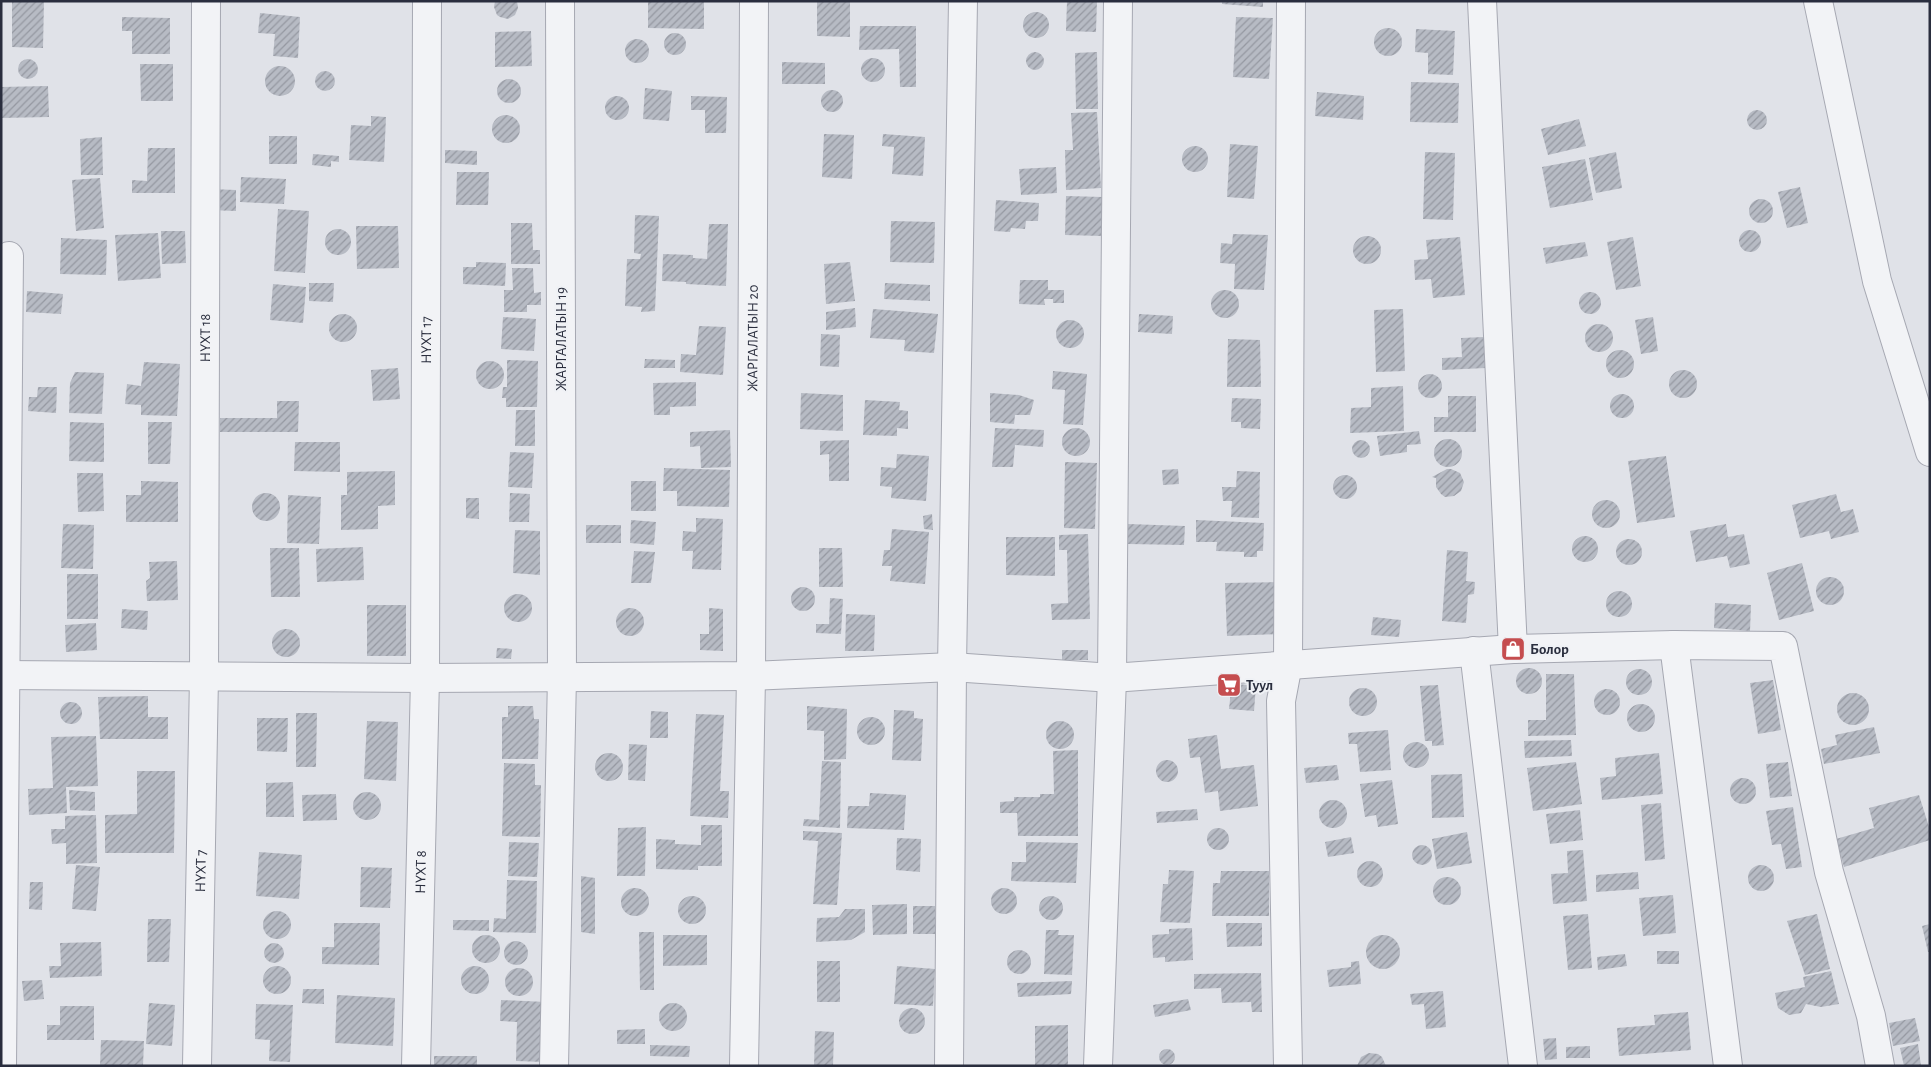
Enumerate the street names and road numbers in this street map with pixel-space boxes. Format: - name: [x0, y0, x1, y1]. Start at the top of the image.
- street label: ЖАРГАЛАТЫН 20: [745, 285, 760, 391]
- street label: ЖАРГАЛАТЫН 19: [554, 287, 569, 391]
- street label: НҮХТ 18: [197, 314, 213, 362]
- street label: НҮХТ 17: [418, 316, 434, 364]
- street label: НҮХТ 7: [193, 850, 208, 893]
- street label: НҮХТ 8: [412, 850, 429, 894]

